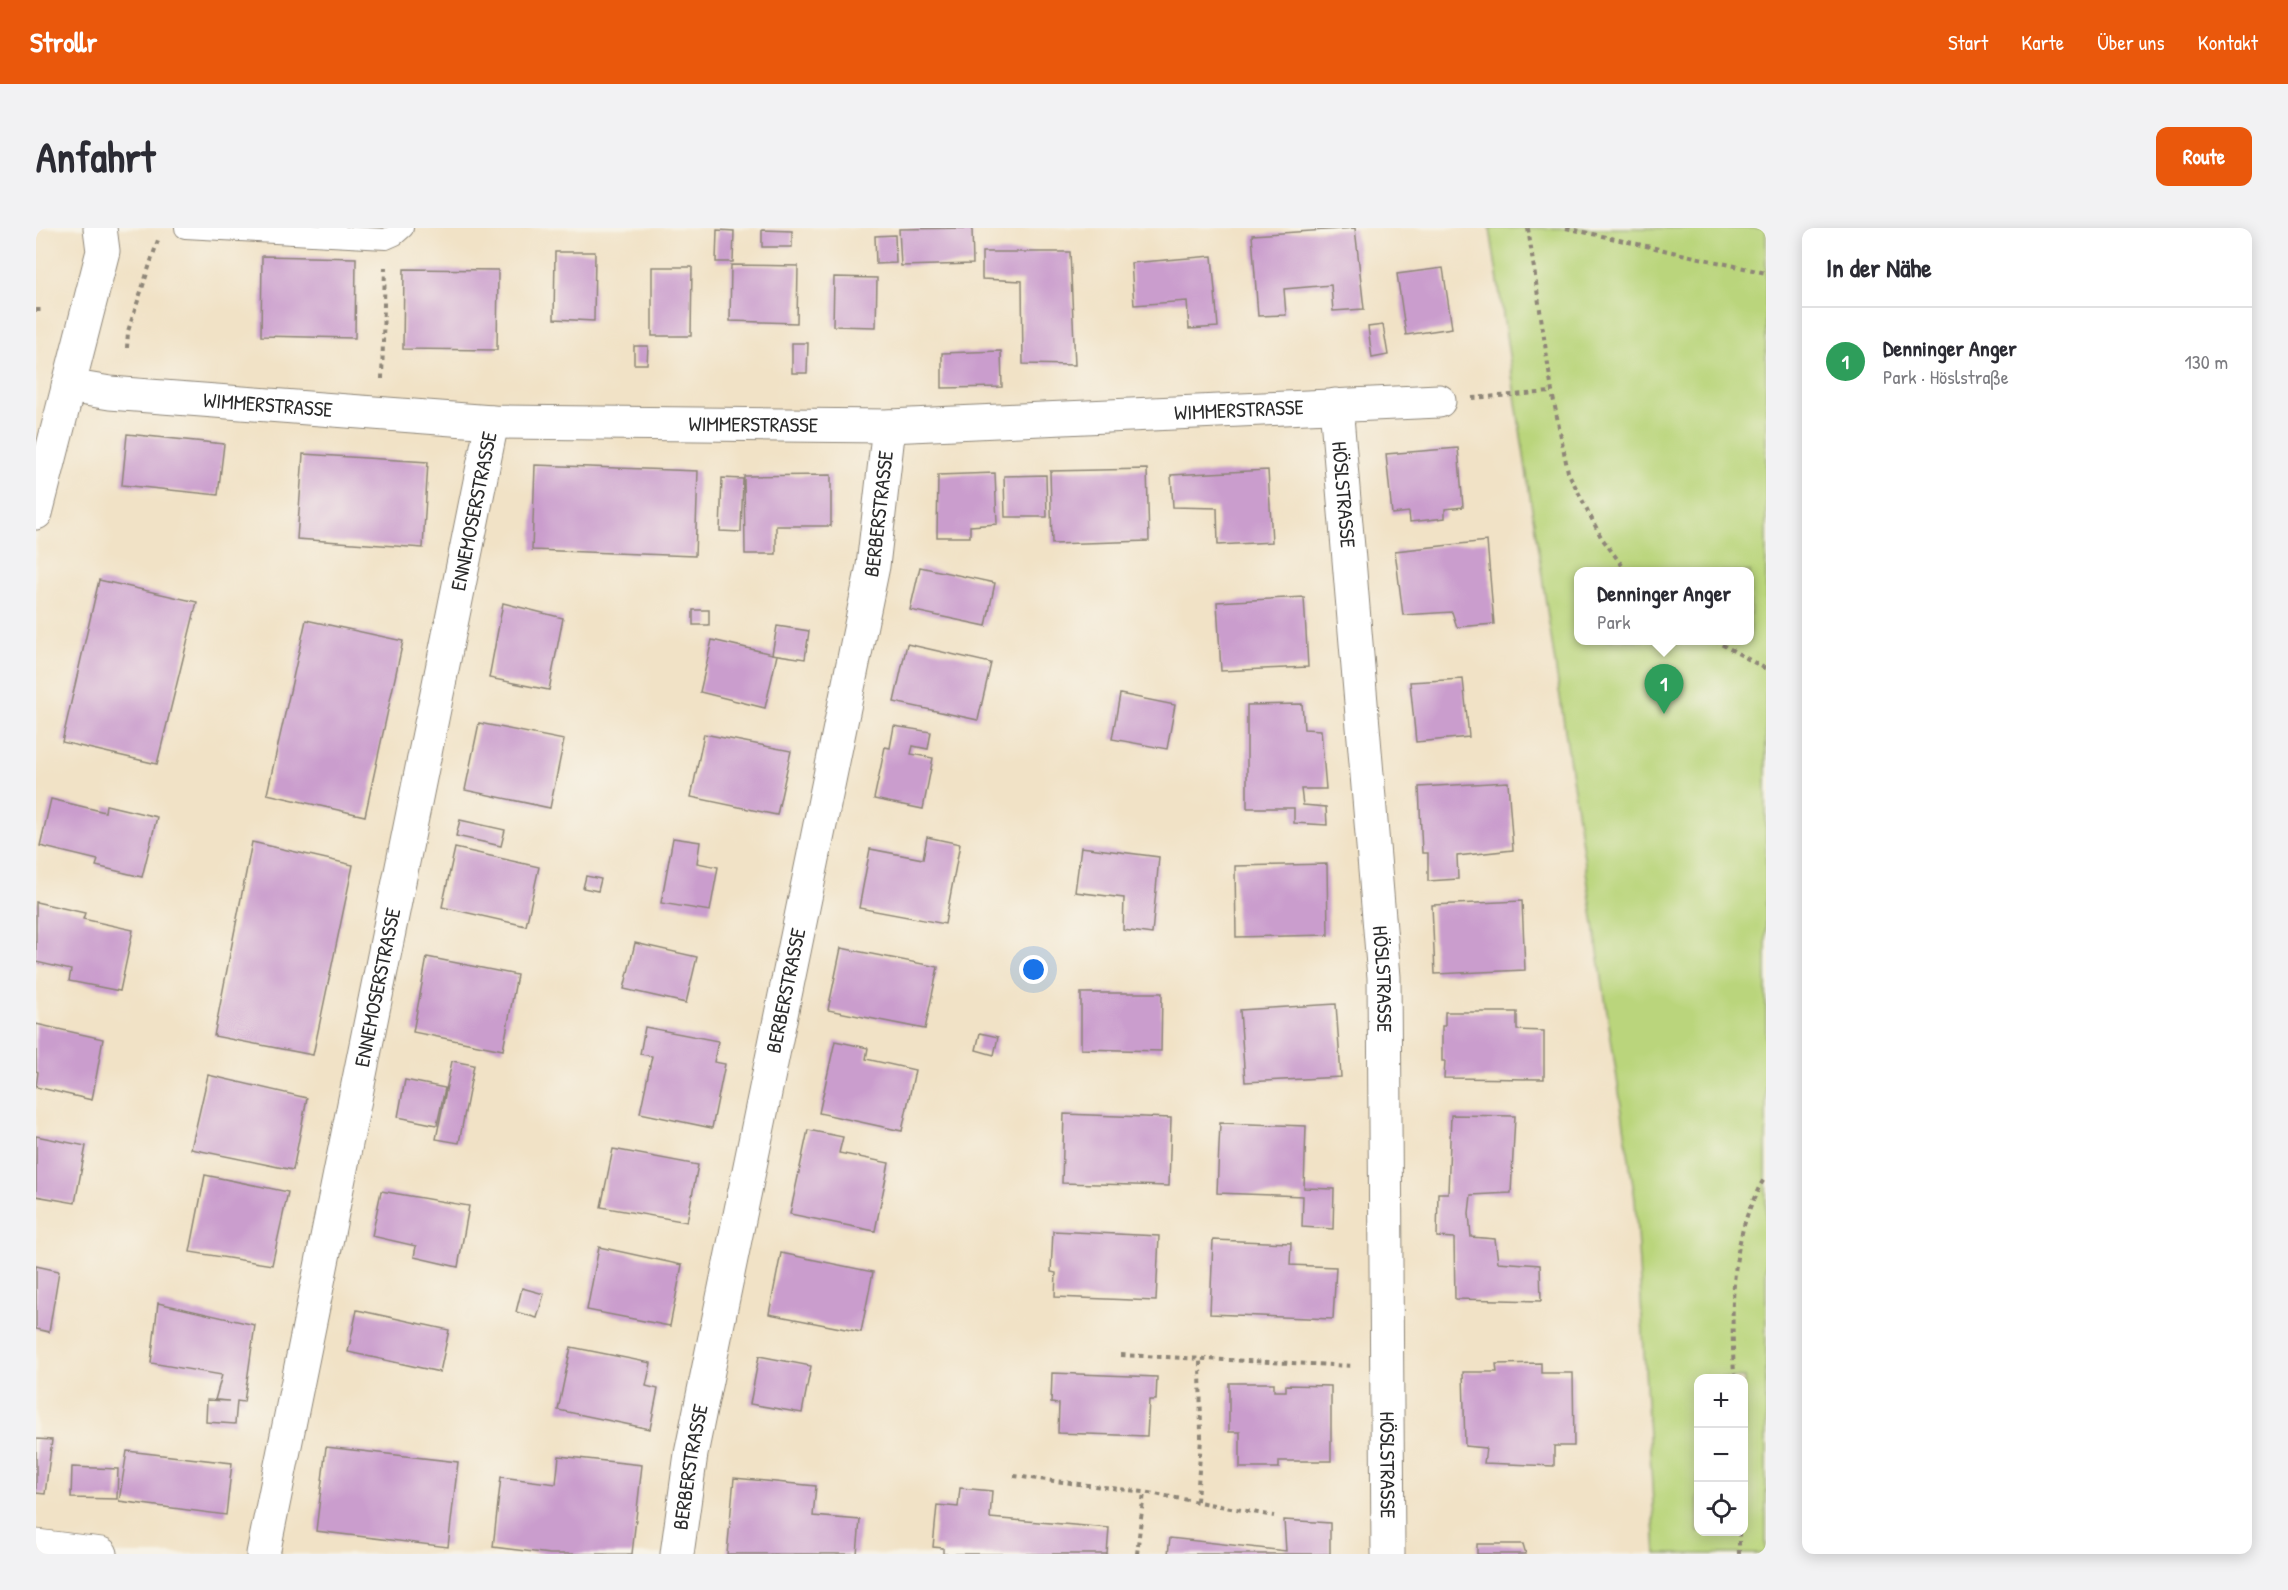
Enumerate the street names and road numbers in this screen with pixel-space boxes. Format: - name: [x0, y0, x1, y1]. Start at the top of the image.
- street label: WIMMERSTRASSE: [202, 385, 334, 424]
- street label: WIMMERSTRASSE: [1174, 392, 1304, 427]
- street label: WIMMERSTRASSE: [688, 409, 818, 439]
- street label: ENNEMOSERSTRASSE: [443, 429, 504, 593]
- street label: HÖSLSTRASSE: [1325, 440, 1363, 549]
- street label: BERBERSTRASSE: [856, 449, 900, 579]
- street label: ENNEMOSERSTRASSE: [347, 905, 407, 1069]
- street label: BERBERSTRASSE: [759, 925, 812, 1056]
- street label: HÖSLSTRASSE: [1366, 925, 1399, 1032]
- street label: BERBERSTRASSE: [666, 1402, 715, 1532]
- street label: HÖSLSTRASSE: [1373, 1411, 1403, 1518]

